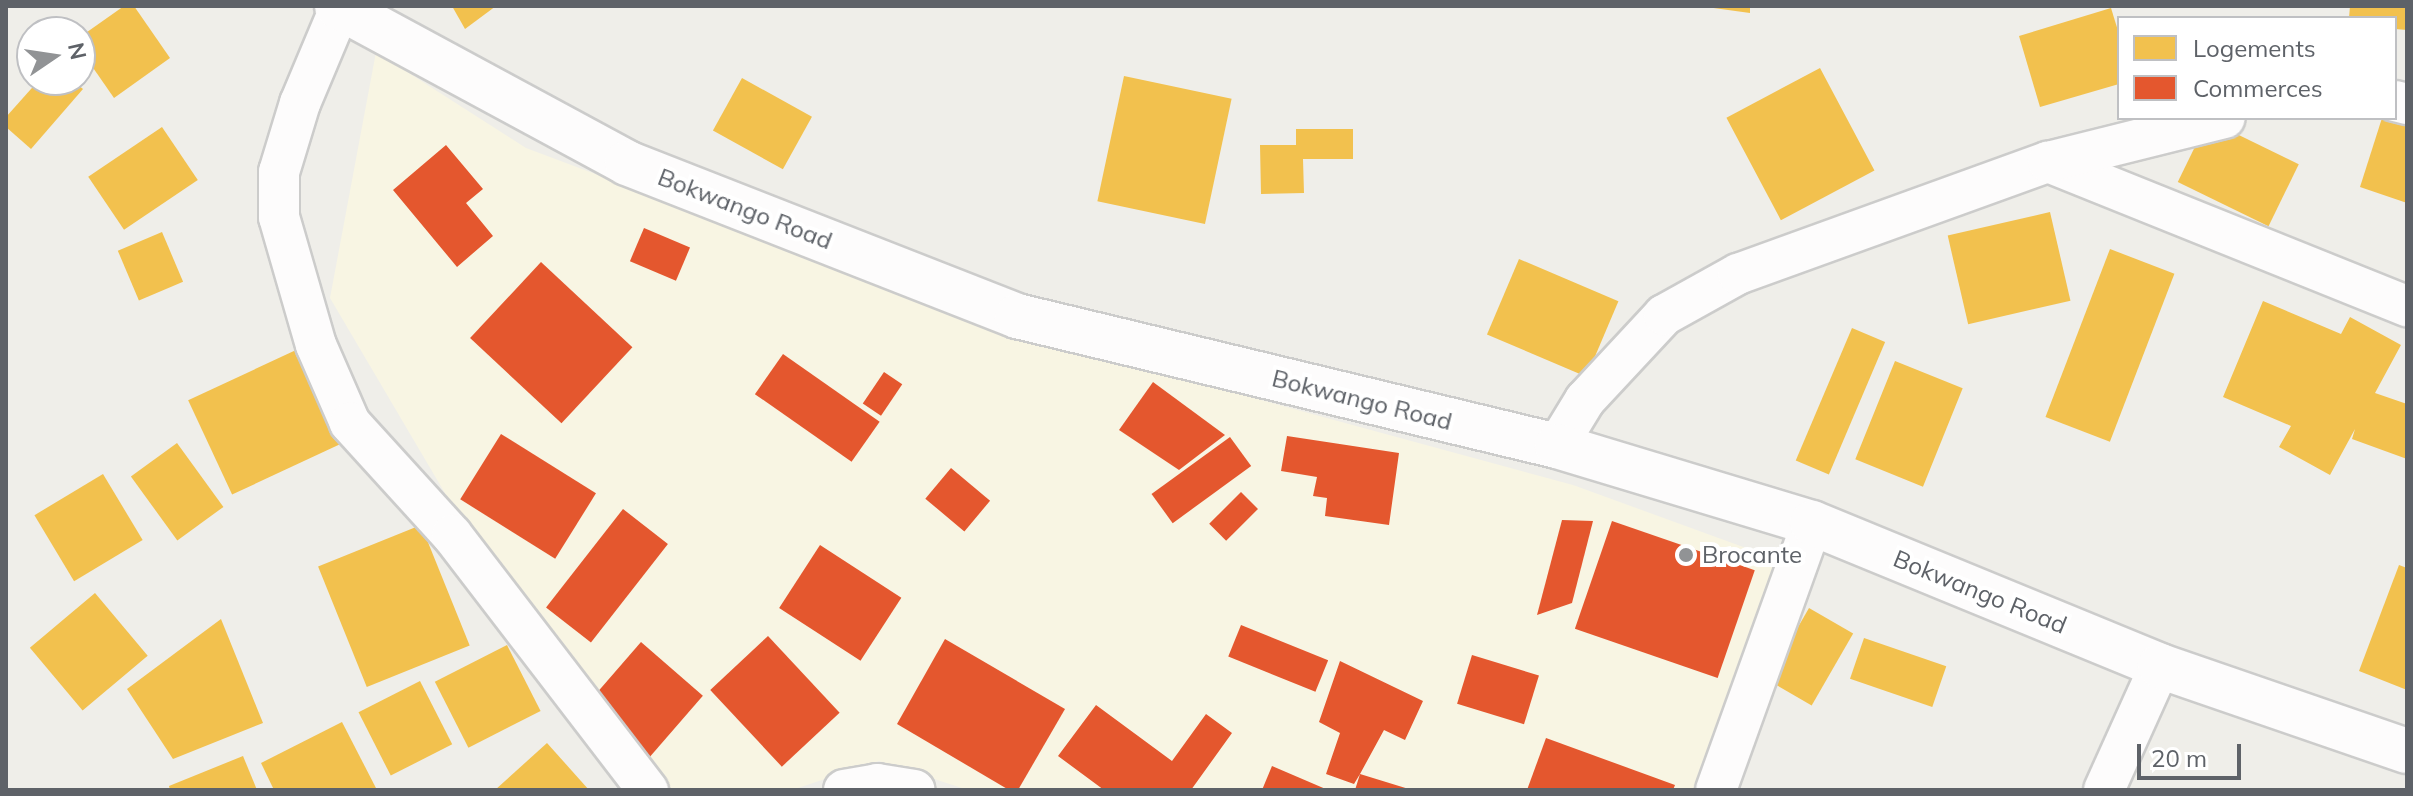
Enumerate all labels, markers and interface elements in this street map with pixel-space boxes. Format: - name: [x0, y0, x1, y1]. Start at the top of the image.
- north arrow: [16, 16, 96, 96]
- legend: [2117, 16, 2397, 120]
- text: Logements: [2193, 33, 2316, 63]
- text: N: [62, 40, 93, 62]
- text: Commerces: [2193, 73, 2323, 103]
- street label: Bokwango Road: [654, 163, 836, 255]
- street label: Bokwango Road: [1269, 364, 1455, 436]
- place label: Brocante: [1702, 541, 1802, 569]
- street label: Bokwango Road: [1889, 544, 2071, 640]
- marker: Brocante: [1677, 546, 1695, 564]
- scale bar: [2141, 728, 2245, 778]
- text: 20 m: [2151, 743, 2207, 773]

